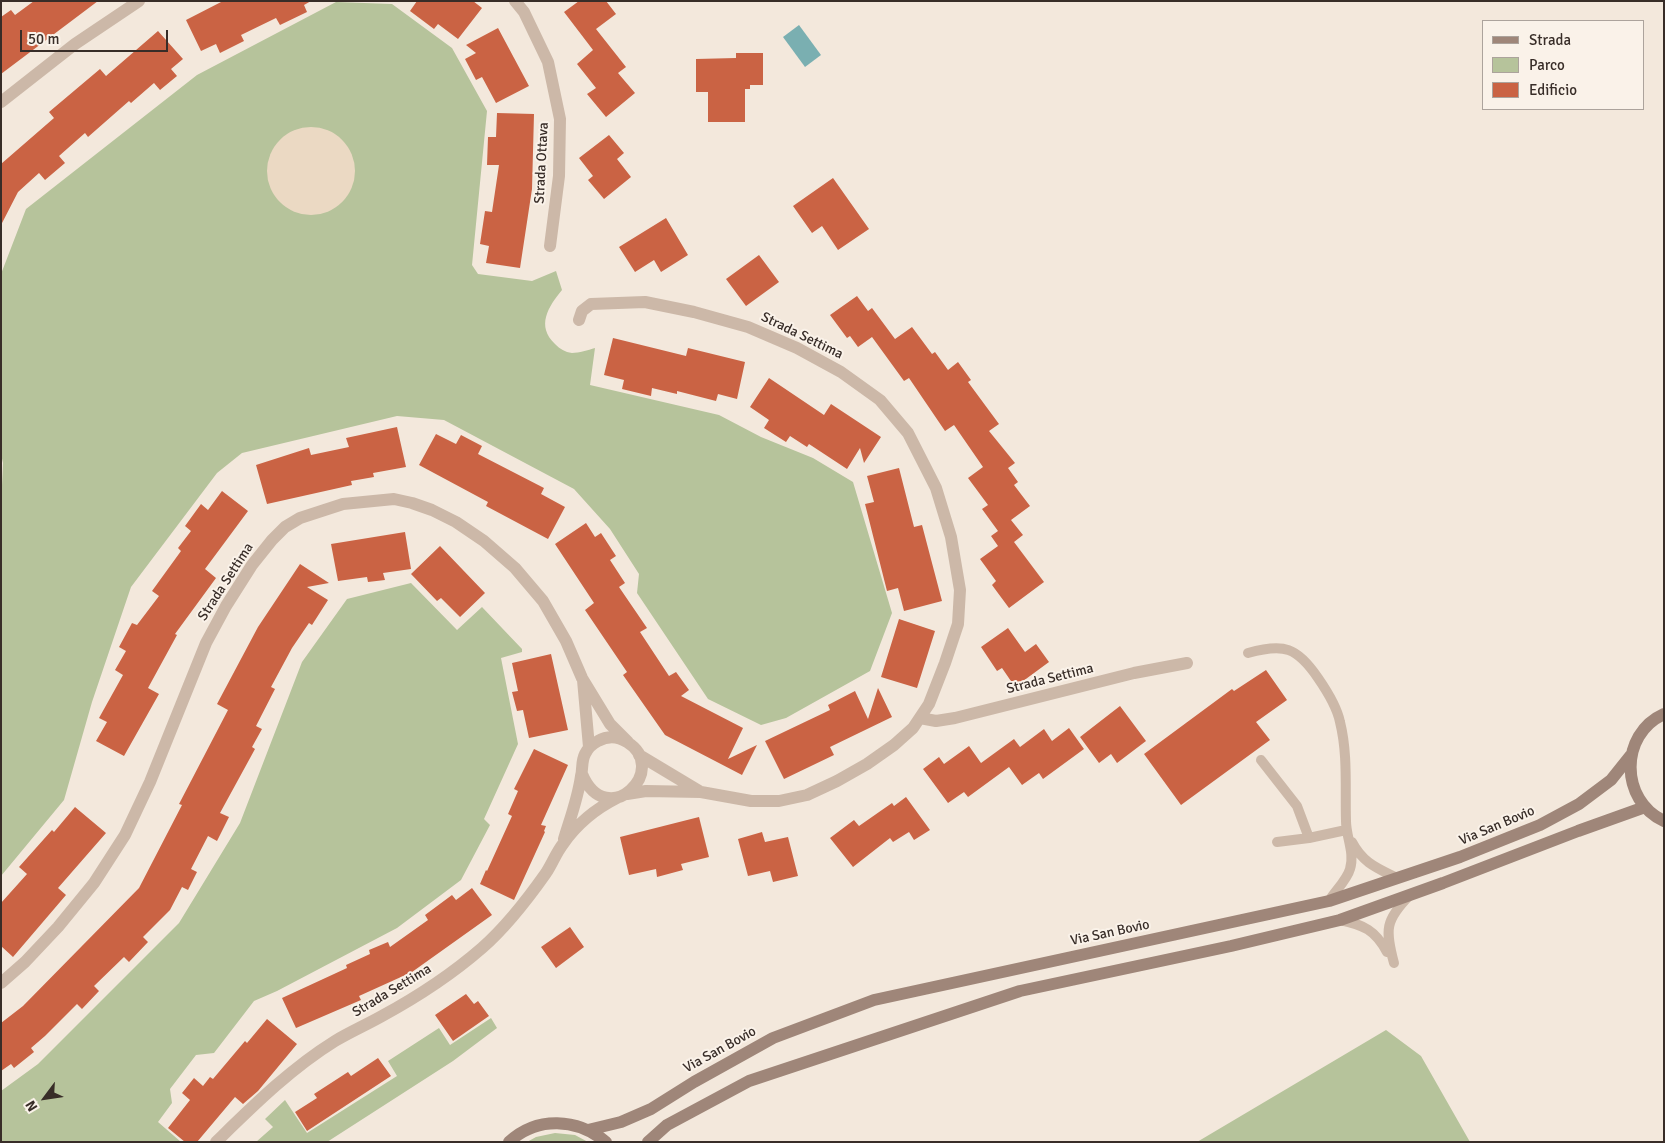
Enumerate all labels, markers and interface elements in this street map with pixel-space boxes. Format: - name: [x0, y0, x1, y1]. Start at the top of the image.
- scale bar: [22, 20, 170, 52]
- legend: [1482, 20, 1645, 110]
- text: 50 m: [28, 30, 59, 48]
- text: Strada: [1529, 31, 1571, 49]
- text: Parco: [1529, 56, 1565, 74]
- text: Edificio: [1529, 81, 1577, 99]
- street label: Strada Ottava: [531, 122, 553, 204]
- street label: Strada Settima: [758, 309, 846, 363]
- street label: Strada Settima: [195, 540, 257, 624]
- street label: Strada Settima: [1005, 660, 1095, 698]
- street label: Via San Bovio: [1457, 803, 1537, 849]
- street label: Via San Bovio: [1069, 916, 1151, 950]
- street label: Strada Settima: [349, 961, 435, 1021]
- street label: Via San Bovio: [681, 1023, 759, 1077]
- north arrow: [20, 1073, 70, 1123]
- text: N: [22, 1097, 42, 1115]

